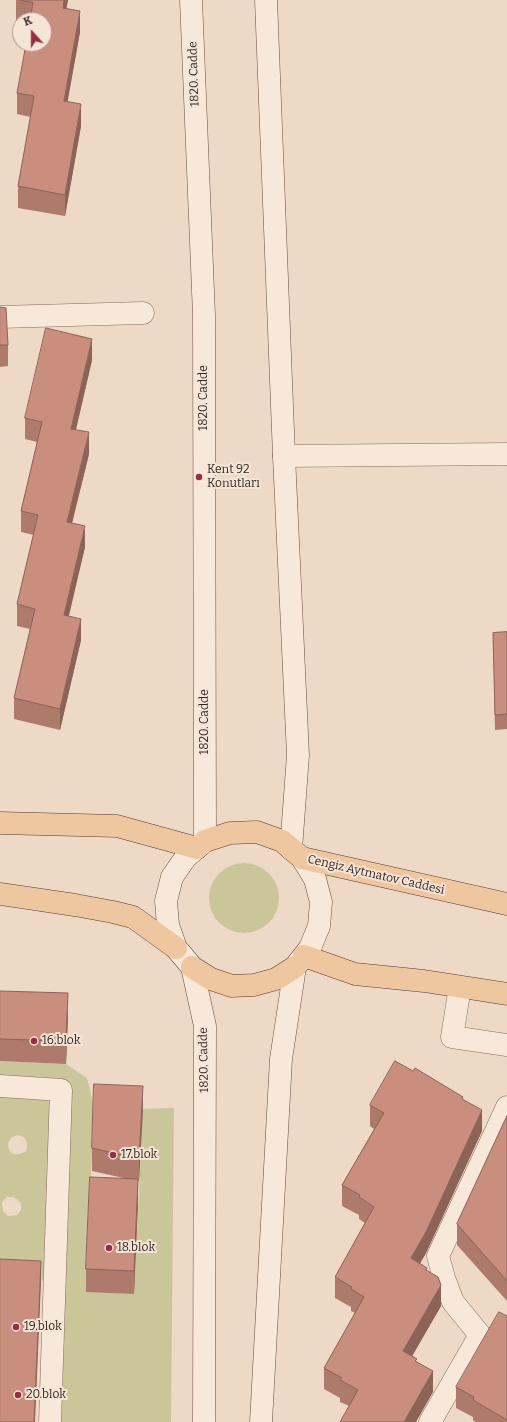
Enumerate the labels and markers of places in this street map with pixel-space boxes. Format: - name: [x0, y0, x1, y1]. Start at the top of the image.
- place label: Kent 92 Konutları: [207, 463, 260, 491]
- marker: Kent 92 Konutları: [194, 472, 204, 482]
- place label: 16.blok: [42, 1034, 81, 1048]
- marker: 16.blok: [29, 1036, 39, 1046]
- place label: 17.blok: [121, 1148, 157, 1162]
- marker: 17.blok: [108, 1150, 118, 1160]
- place label: 18.blok: [117, 1241, 155, 1255]
- marker: 18.blok: [104, 1243, 114, 1253]
- place label: 19.blok: [24, 1320, 62, 1334]
- marker: 19.blok: [11, 1322, 21, 1332]
- place label: 20.blok: [26, 1388, 66, 1402]
- marker: 20.blok: [13, 1390, 23, 1400]

